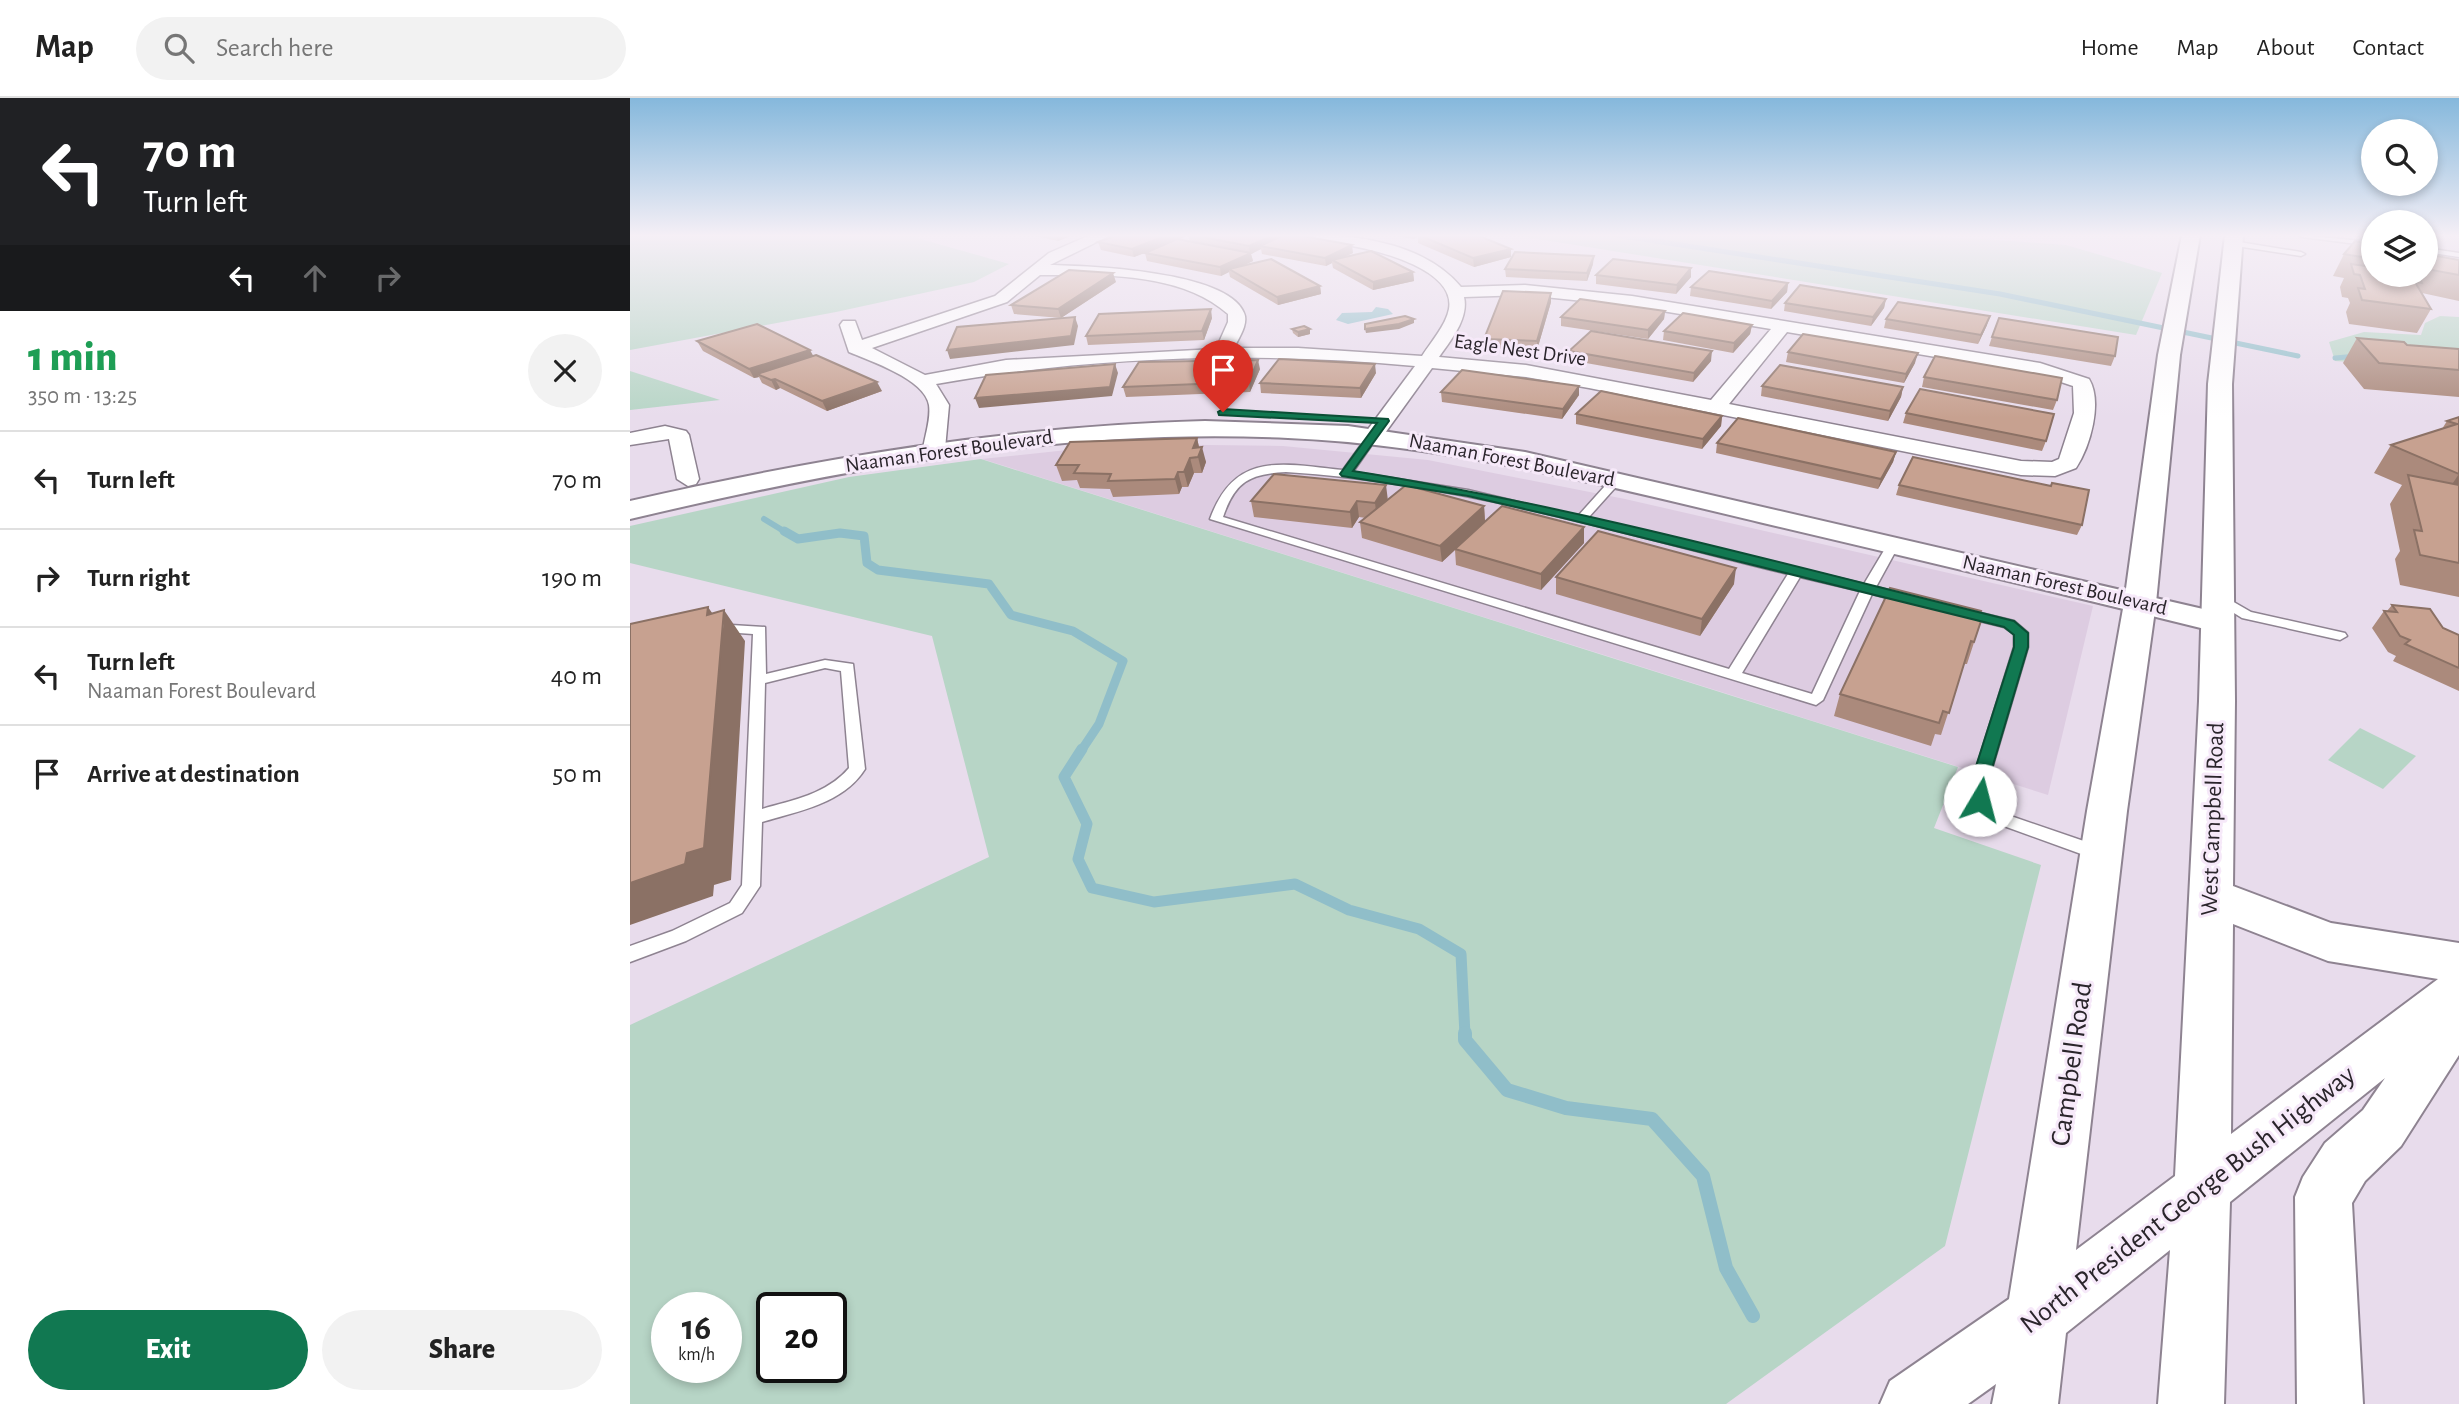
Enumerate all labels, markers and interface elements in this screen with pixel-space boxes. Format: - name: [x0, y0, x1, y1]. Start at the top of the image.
- search box: [136, 17, 626, 80]
- icon: search: [160, 29, 198, 67]
- text: Map: [35, 31, 94, 64]
- text: Search here: [216, 35, 334, 61]
- text: Home: [2081, 36, 2139, 60]
- text: Map: [2177, 36, 2219, 60]
- text: About: [2257, 36, 2314, 60]
- text: Contact: [2352, 36, 2424, 60]
- map controls: [2361, 119, 2438, 287]
- button: search: [2361, 119, 2438, 196]
- icon: left: [28, 126, 119, 217]
- text: 70 m: [143, 128, 237, 177]
- text: Turn left: [143, 186, 247, 218]
- button: layers: [2361, 210, 2438, 287]
- icon: left: [223, 259, 261, 297]
- icon: ahead: [296, 259, 334, 297]
- icon: right: [369, 259, 407, 297]
- street label: Eagle Nest Drive: [1453, 330, 1587, 370]
- button: close: [528, 334, 602, 408]
- text: 1 min: [28, 336, 117, 378]
- pin: [1193, 340, 1253, 412]
- icon: arrive: [1204, 351, 1242, 389]
- text: 350 m · 13:25: [28, 385, 137, 408]
- street label: Naaman Forest Boulevard: [844, 426, 1054, 476]
- street label: Naaman Forest Boulevard: [1407, 430, 1617, 490]
- icon: left: [28, 461, 66, 499]
- text: Turn left: [87, 467, 175, 493]
- text: 70 m: [552, 467, 602, 493]
- street label: Naaman Forest Boulevard: [1961, 551, 2169, 619]
- icon: right: [28, 559, 66, 597]
- text: Turn right: [87, 565, 190, 591]
- text: 190 m: [542, 565, 602, 591]
- text: Turn left: [87, 649, 175, 675]
- icon: left: [28, 657, 66, 695]
- text: 40 m: [551, 663, 602, 689]
- text: Naaman Forest Boulevard: [87, 680, 316, 703]
- street label: West Campbell Road: [2198, 722, 2228, 916]
- icon: arrive: [28, 755, 66, 793]
- text: Arrive at destination: [87, 761, 300, 787]
- text: 50 m: [552, 761, 602, 787]
- position arrow: [1943, 763, 2017, 837]
- street label: Campbell Road: [2047, 980, 2097, 1148]
- street label: North President George Bush Highway: [2015, 1061, 2361, 1339]
- speed limit sign: 20: [756, 1292, 847, 1383]
- button: Exit: [28, 1310, 308, 1390]
- button: Share: [322, 1310, 602, 1390]
- text: 16: [682, 1311, 711, 1346]
- text: km/h: [678, 1346, 715, 1364]

